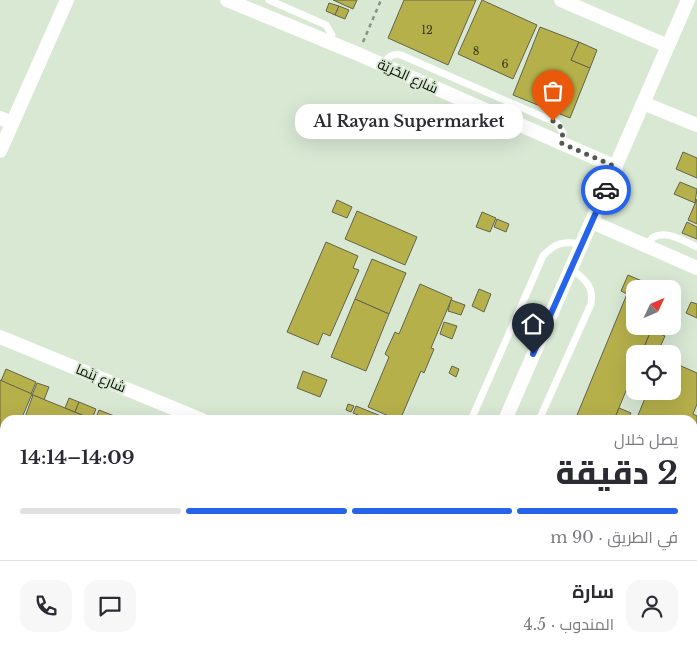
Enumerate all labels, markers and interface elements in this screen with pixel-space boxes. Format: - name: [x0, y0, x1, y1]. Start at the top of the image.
- house number: 12: [421, 23, 433, 37]
- house number: 8: [473, 44, 479, 58]
- street label: شارع الحُريّة: [375, 55, 441, 97]
- house number: 6: [501, 57, 509, 71]
- pin: [532, 70, 574, 121]
- icon: bag: [539, 77, 567, 105]
- callout: Al Rayan Supermarket: [296, 104, 523, 138]
- text: Al Rayan Supermarket: [314, 111, 504, 131]
- courier: [581, 165, 631, 215]
- icon: car: [592, 176, 620, 204]
- north arrow: [626, 280, 681, 335]
- map controls: [626, 280, 681, 400]
- pin: [512, 303, 554, 354]
- icon: home: [519, 310, 547, 338]
- button: locate: [626, 345, 681, 400]
- street label: شارع بَنَما: [73, 360, 129, 396]
- text: يصل خلال: [614, 429, 678, 449]
- text: 14:09–14:14: [20, 446, 135, 469]
- text: 2 دقيقة: [556, 453, 678, 493]
- text: في الطريق · 90 m: [550, 527, 678, 547]
- button: phone: [20, 580, 72, 632]
- button: chat: [84, 580, 136, 632]
- text: سارة: [572, 580, 614, 603]
- button: person: [626, 580, 678, 632]
- text: المندوب · 4.5: [523, 614, 614, 634]

